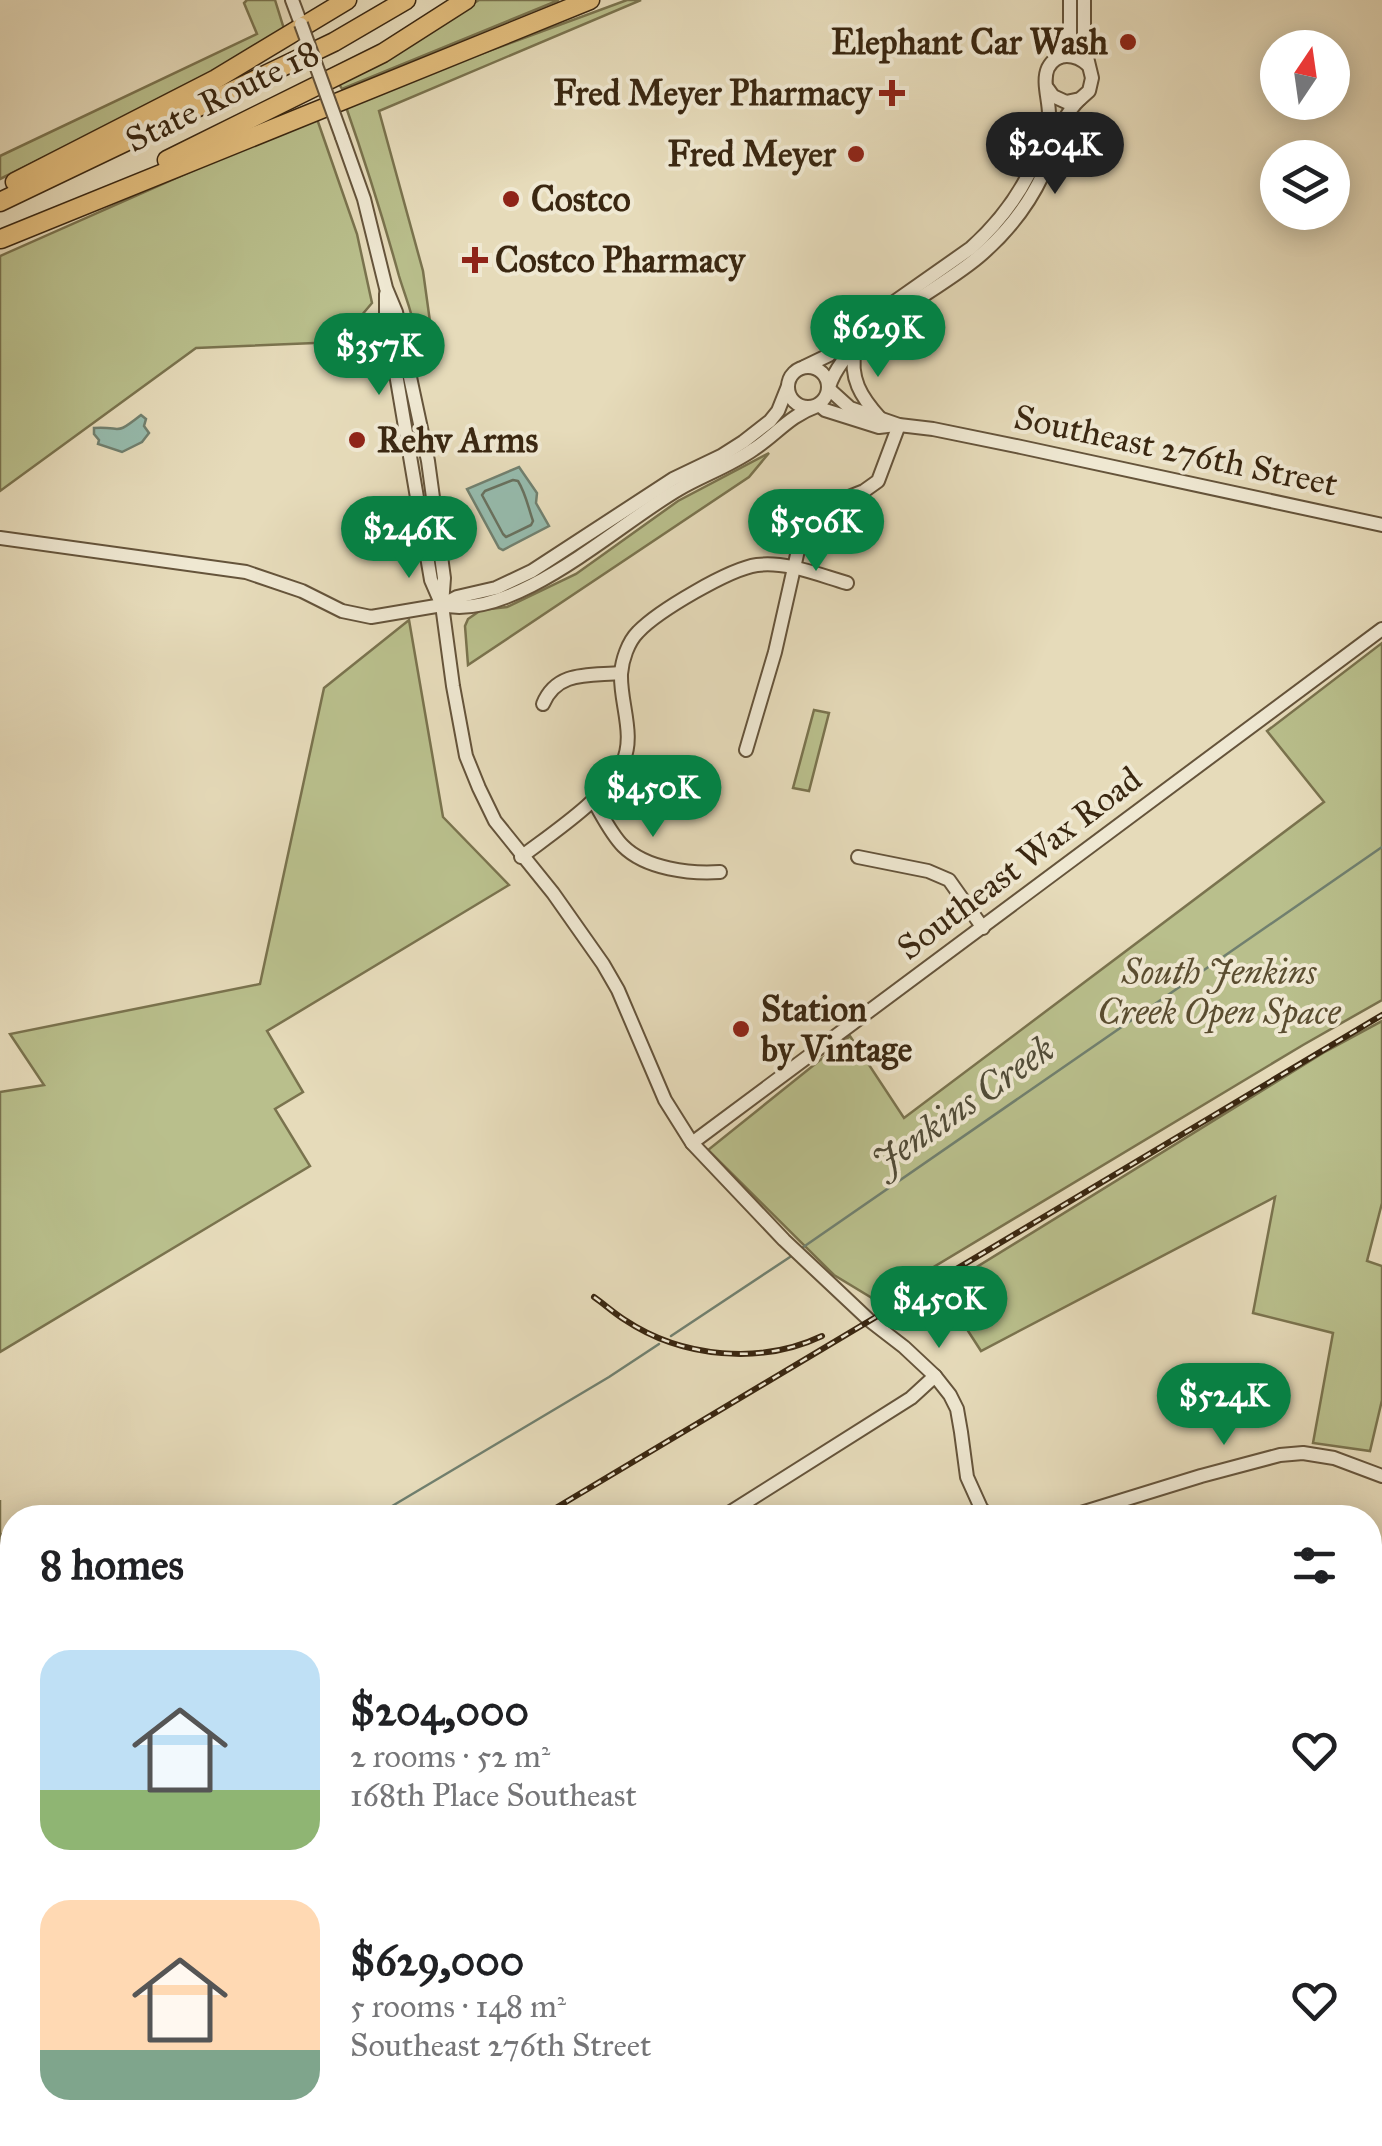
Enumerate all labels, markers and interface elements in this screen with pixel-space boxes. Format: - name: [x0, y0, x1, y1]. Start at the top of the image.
- place label: Elephant Car Wash: [831, 21, 1109, 64]
- north arrow: [1260, 30, 1350, 120]
- map controls: [1260, 30, 1350, 230]
- street label: State Route 18: [119, 31, 326, 162]
- marker: Elephant Car Wash: [1117, 31, 1139, 53]
- place label: Fred Meyer Pharmacy: [553, 72, 874, 115]
- marker: Fred Meyer Pharmacy: [881, 82, 903, 104]
- pin: $204K: [985, 112, 1125, 197]
- text: $204K: [1008, 125, 1102, 164]
- place label: Fred Meyer: [668, 133, 837, 176]
- button: layers: [1260, 140, 1350, 230]
- marker: Fred Meyer: [845, 143, 867, 165]
- place label: Costco: [531, 178, 631, 221]
- marker: Costco: [500, 188, 522, 210]
- place label: Costco Pharmacy: [495, 239, 746, 282]
- marker: Costco Pharmacy: [464, 249, 486, 271]
- pin: $629K: [808, 295, 948, 380]
- text: $629K: [832, 308, 924, 347]
- pin: $357K: [309, 313, 449, 398]
- text: $357K: [336, 326, 422, 365]
- street label: Southeast 276th Street: [1010, 395, 1342, 506]
- place label: Rehv Arms: [377, 419, 538, 462]
- marker: Rehv Arms: [346, 429, 368, 451]
- pin: $506K: [746, 489, 886, 574]
- pin: $246K: [339, 496, 479, 581]
- text: $506K: [770, 502, 862, 541]
- text: $246K: [363, 509, 455, 548]
- pin: $450K: [583, 755, 723, 840]
- street label: Southeast Wax Road: [889, 757, 1150, 969]
- text: $450K: [606, 768, 700, 807]
- park label: South Jenkins Creek Open Space: [1097, 951, 1342, 1034]
- place label: Station by Vintage: [760, 988, 913, 1071]
- marker: Station by Vintage: [730, 1018, 752, 1040]
- water label: Jenkins Creek: [861, 1025, 1063, 1186]
- pin: $450K: [869, 1266, 1009, 1351]
- text: $450K: [892, 1279, 986, 1318]
- pin: $524K: [1154, 1363, 1294, 1448]
- text: $524K: [1179, 1376, 1269, 1415]
- icon: filters: [1287, 1538, 1342, 1593]
- text: 8 homes: [40, 1539, 184, 1591]
- text: $204,000: [350, 1685, 529, 1737]
- icon: home: [120, 1690, 240, 1810]
- icon: heart: [1287, 1723, 1342, 1778]
- text: 2 rooms · 52 m²: [350, 1737, 550, 1776]
- text: 168th Place Southeast: [350, 1776, 637, 1815]
- text: $629,000: [350, 1935, 524, 1987]
- icon: home: [120, 1940, 240, 2060]
- icon: heart: [1287, 1973, 1342, 2028]
- text: 5 rooms · 148 m²: [350, 1987, 566, 2026]
- text: Southeast 276th Street: [350, 2026, 651, 2065]

